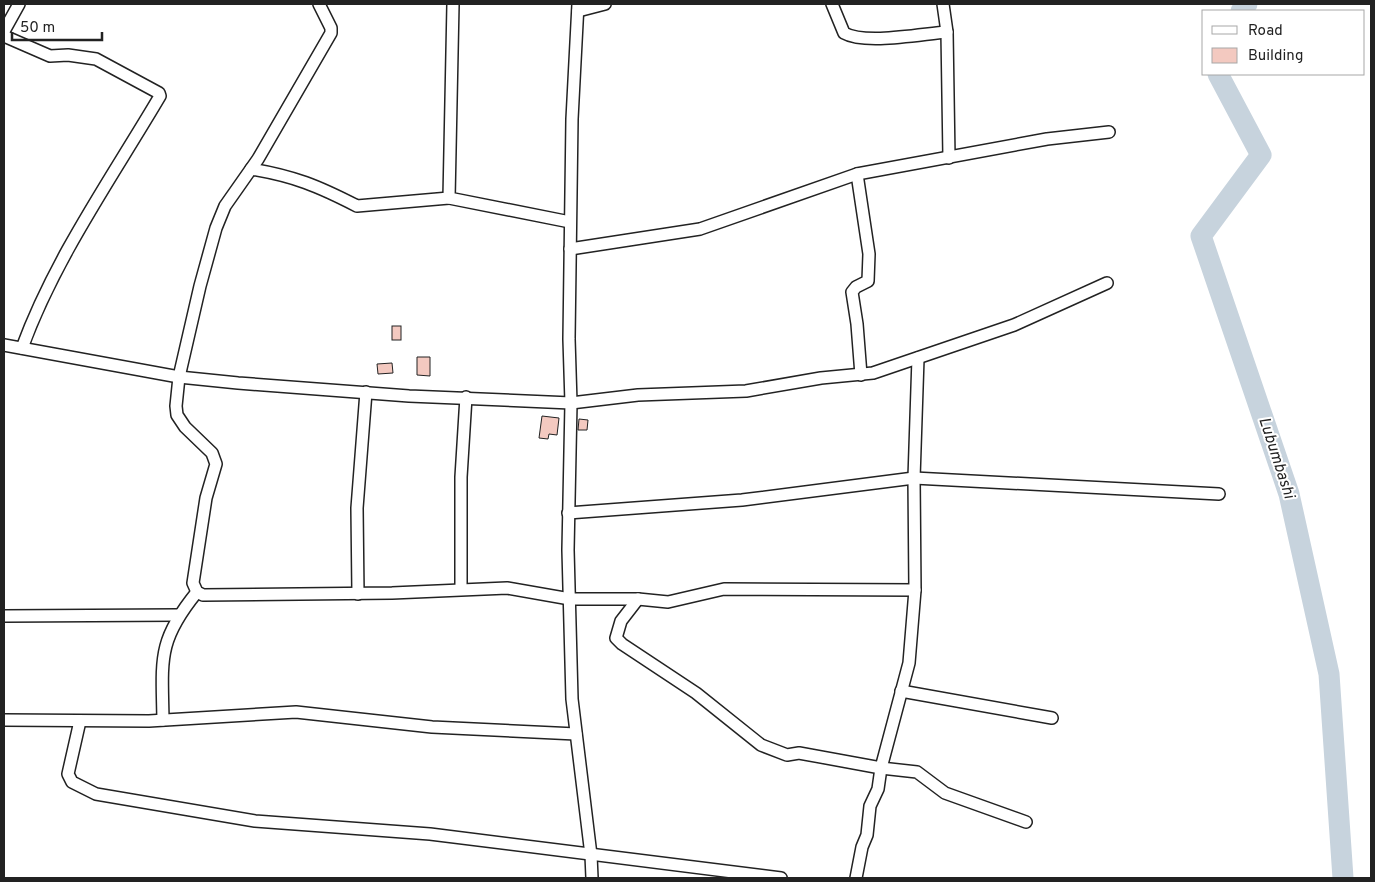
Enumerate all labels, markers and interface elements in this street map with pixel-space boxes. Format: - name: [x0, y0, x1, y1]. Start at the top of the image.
- scale bar: [12, 10, 102, 42]
- legend: [1202, 10, 1365, 75]
- text: 50 m: [20, 19, 55, 38]
- text: Road: [1248, 22, 1283, 41]
- text: Building: [1248, 47, 1303, 66]
- water label: Lubumbashi: [1253, 415, 1299, 502]

